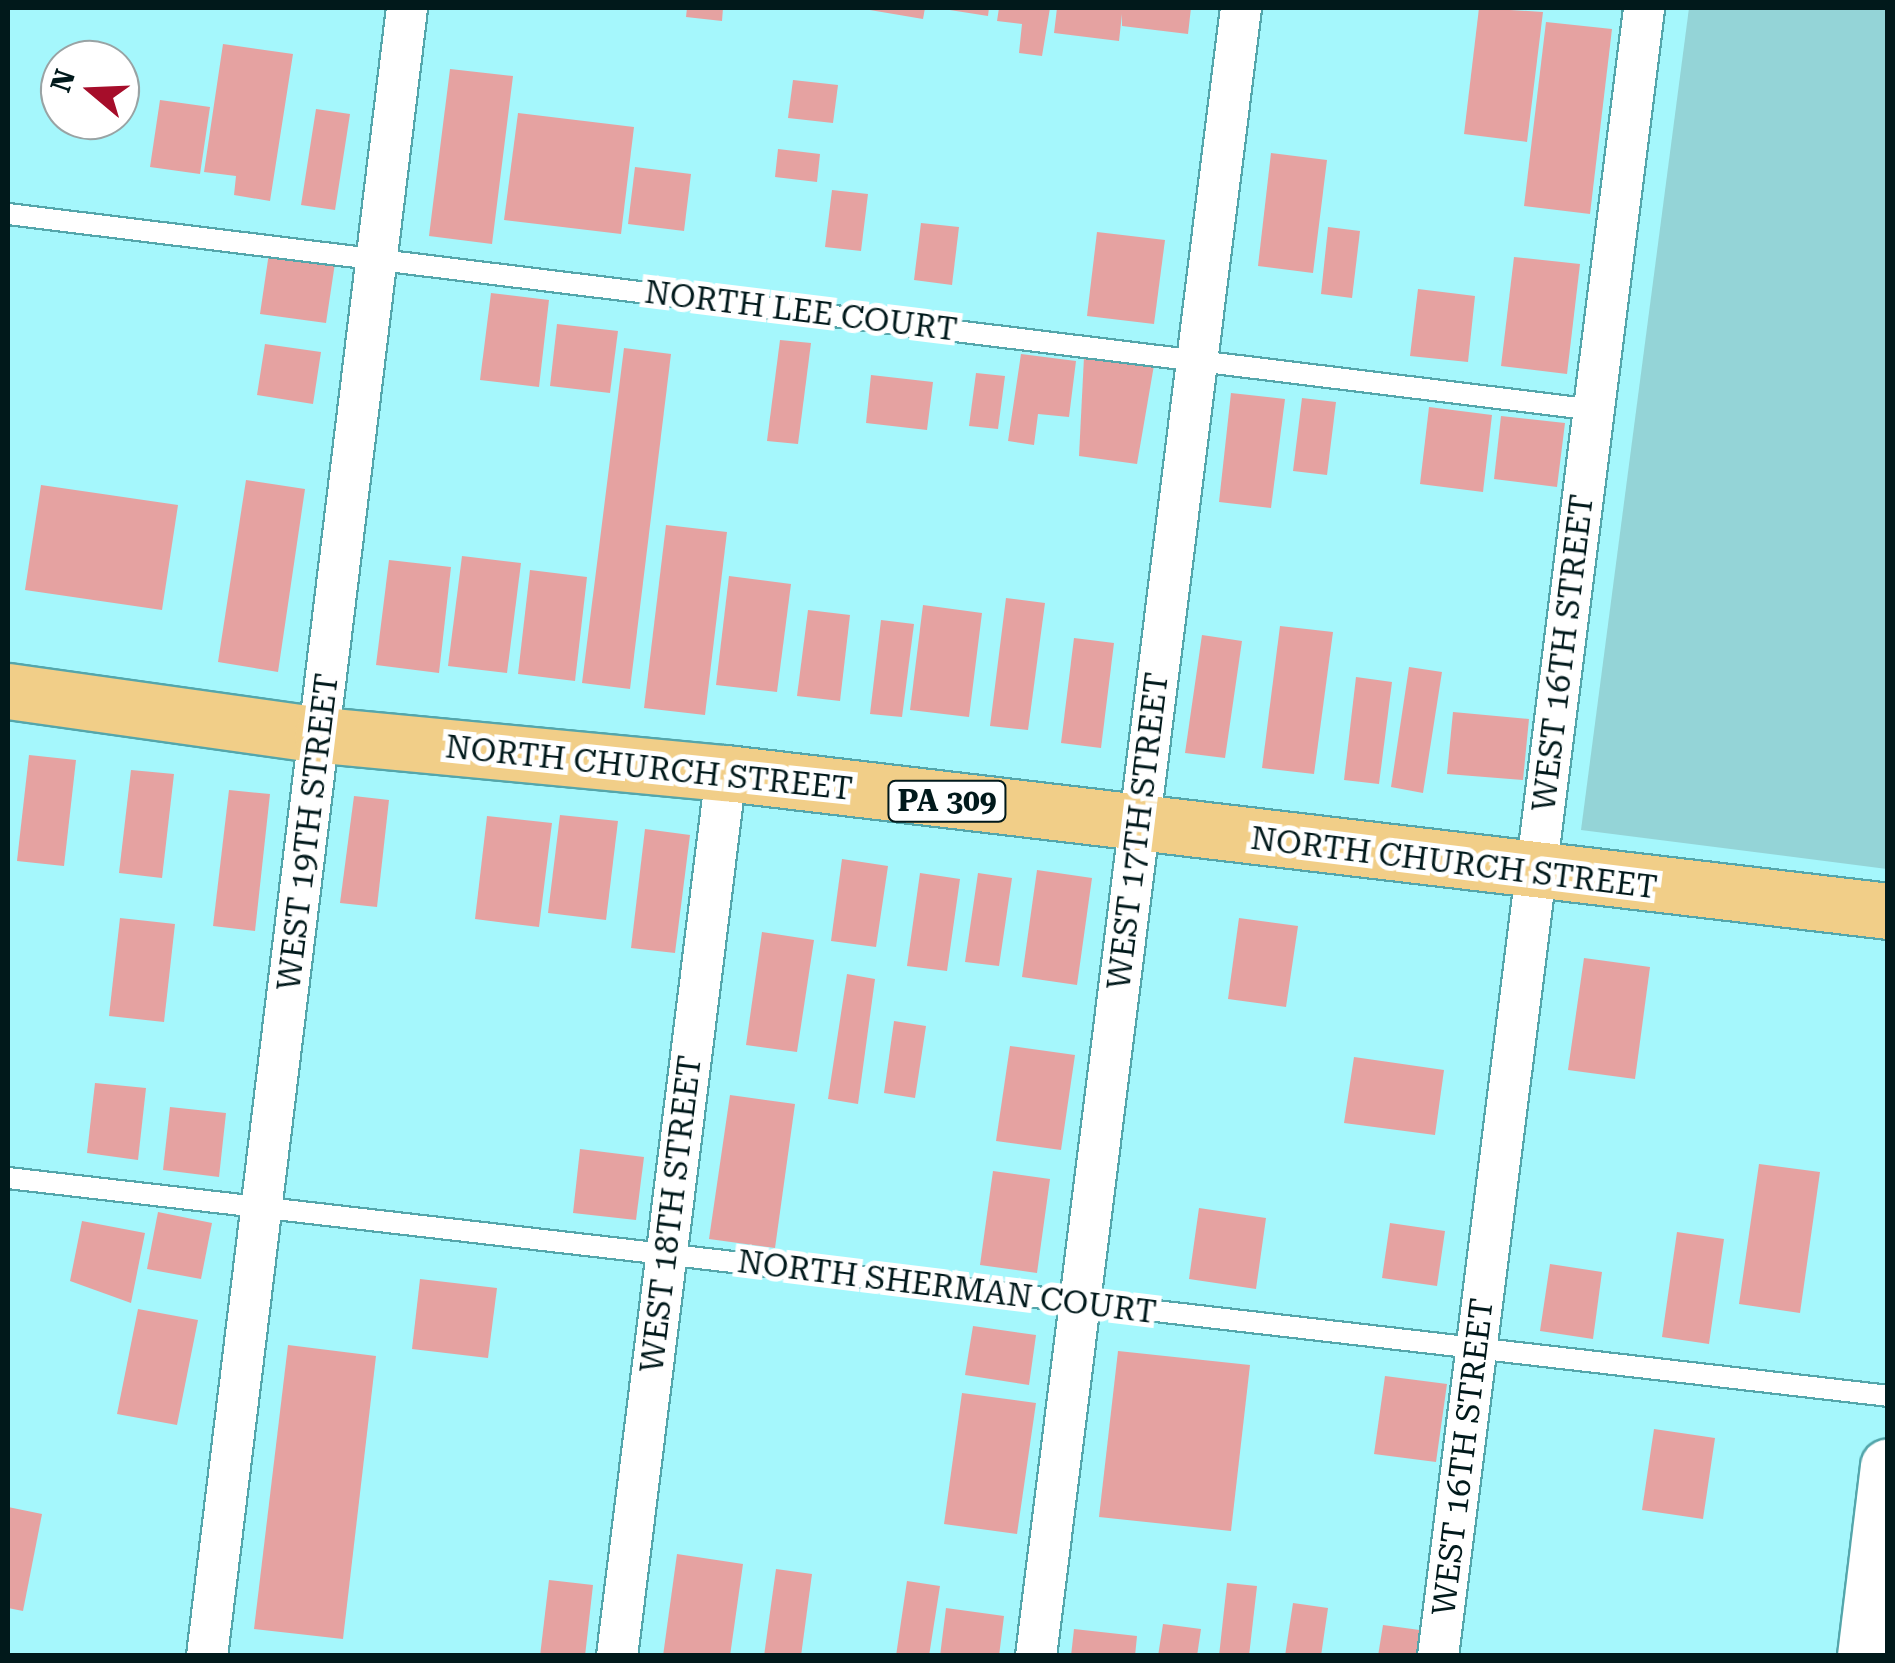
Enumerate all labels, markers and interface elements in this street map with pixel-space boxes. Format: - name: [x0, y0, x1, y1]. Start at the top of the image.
- north arrow: [40, 40, 140, 140]
- text: N: [44, 65, 82, 96]
- street label: NORTH LEE COURT: [642, 273, 960, 349]
- street label: WEST 16TH STREET: [1524, 492, 1602, 814]
- street label: WEST 17TH STREET: [1099, 670, 1177, 992]
- street label: WEST 19TH STREET: [269, 671, 347, 993]
- street label: NORTH CHURCH STREET: [444, 728, 854, 808]
- road number: PA 309: [887, 776, 1007, 826]
- street label: NORTH CHURCH STREET: [1249, 819, 1659, 907]
- street label: WEST 18TH STREET: [632, 1053, 710, 1375]
- street label: NORTH SHERMAN COURT: [735, 1242, 1159, 1332]
- street label: WEST 16TH STREET: [1424, 1296, 1502, 1618]

